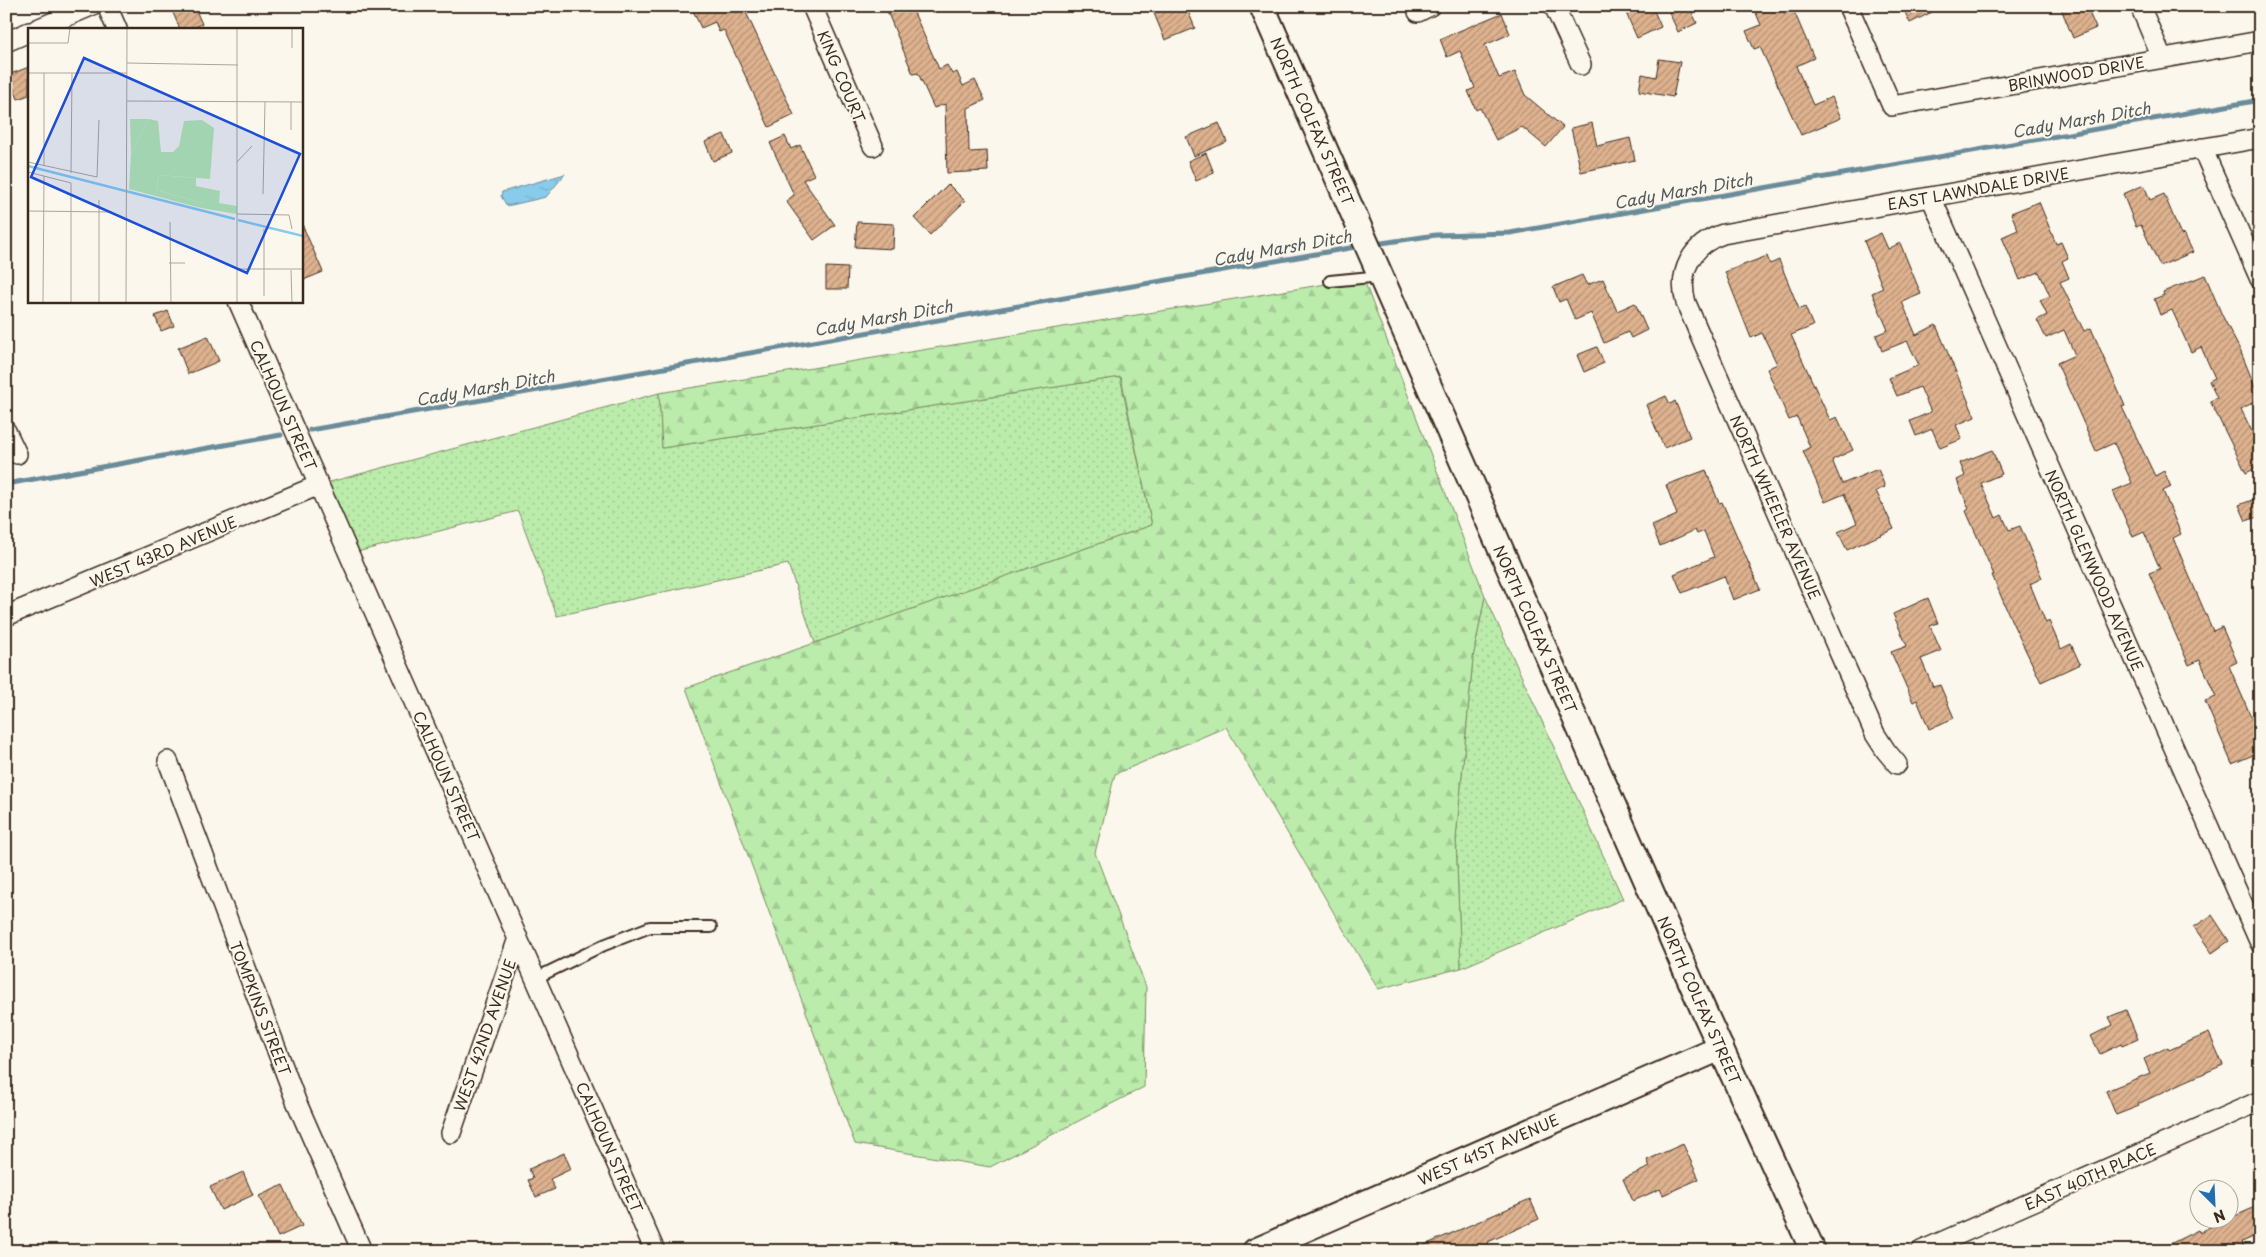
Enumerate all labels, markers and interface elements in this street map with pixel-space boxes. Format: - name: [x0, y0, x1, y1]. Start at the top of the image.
- street label: KING COURT: [812, 26, 872, 126]
- inset map: [28, 28, 302, 302]
- street label: NORTH COLFAX STREET: [1266, 33, 1361, 209]
- street label: BRINWOOD DRIVE: [2006, 50, 2146, 96]
- water label: Cady Marsh Ditch: [2010, 95, 2153, 143]
- street label: EAST LAWNDALE DRIVE: [1885, 161, 2071, 215]
- water label: Cady Marsh Ditch: [1612, 166, 1755, 214]
- water label: Cady Marsh Ditch: [1211, 223, 1354, 271]
- water label: Cady Marsh Ditch: [812, 293, 955, 341]
- street label: CALHOUN STREET: [245, 336, 323, 475]
- water label: Cady Marsh Ditch: [414, 363, 557, 411]
- street label: NORTH WHEELER AVENUE: [1725, 411, 1827, 603]
- street label: NORTH GLENWOOD AVENUE: [2040, 466, 2150, 674]
- street label: WEST 43RD AVENUE: [86, 510, 240, 592]
- street label: NORTH COLFAX STREET: [1489, 541, 1584, 717]
- street label: CALHOUN STREET: [408, 707, 486, 846]
- street label: NORTH COLFAX STREET: [1653, 912, 1748, 1088]
- street label: TOMPKINS STREET: [225, 937, 298, 1079]
- street label: WEST 42ND AVENUE: [447, 956, 521, 1114]
- street label: CALHOUN STREET: [571, 1078, 649, 1217]
- street label: WEST 41ST AVENUE: [1414, 1108, 1562, 1190]
- street label: EAST 40TH PLACE: [2020, 1137, 2160, 1215]
- north arrow: [2188, 1180, 2238, 1230]
- text: N: [2210, 1204, 2229, 1228]

